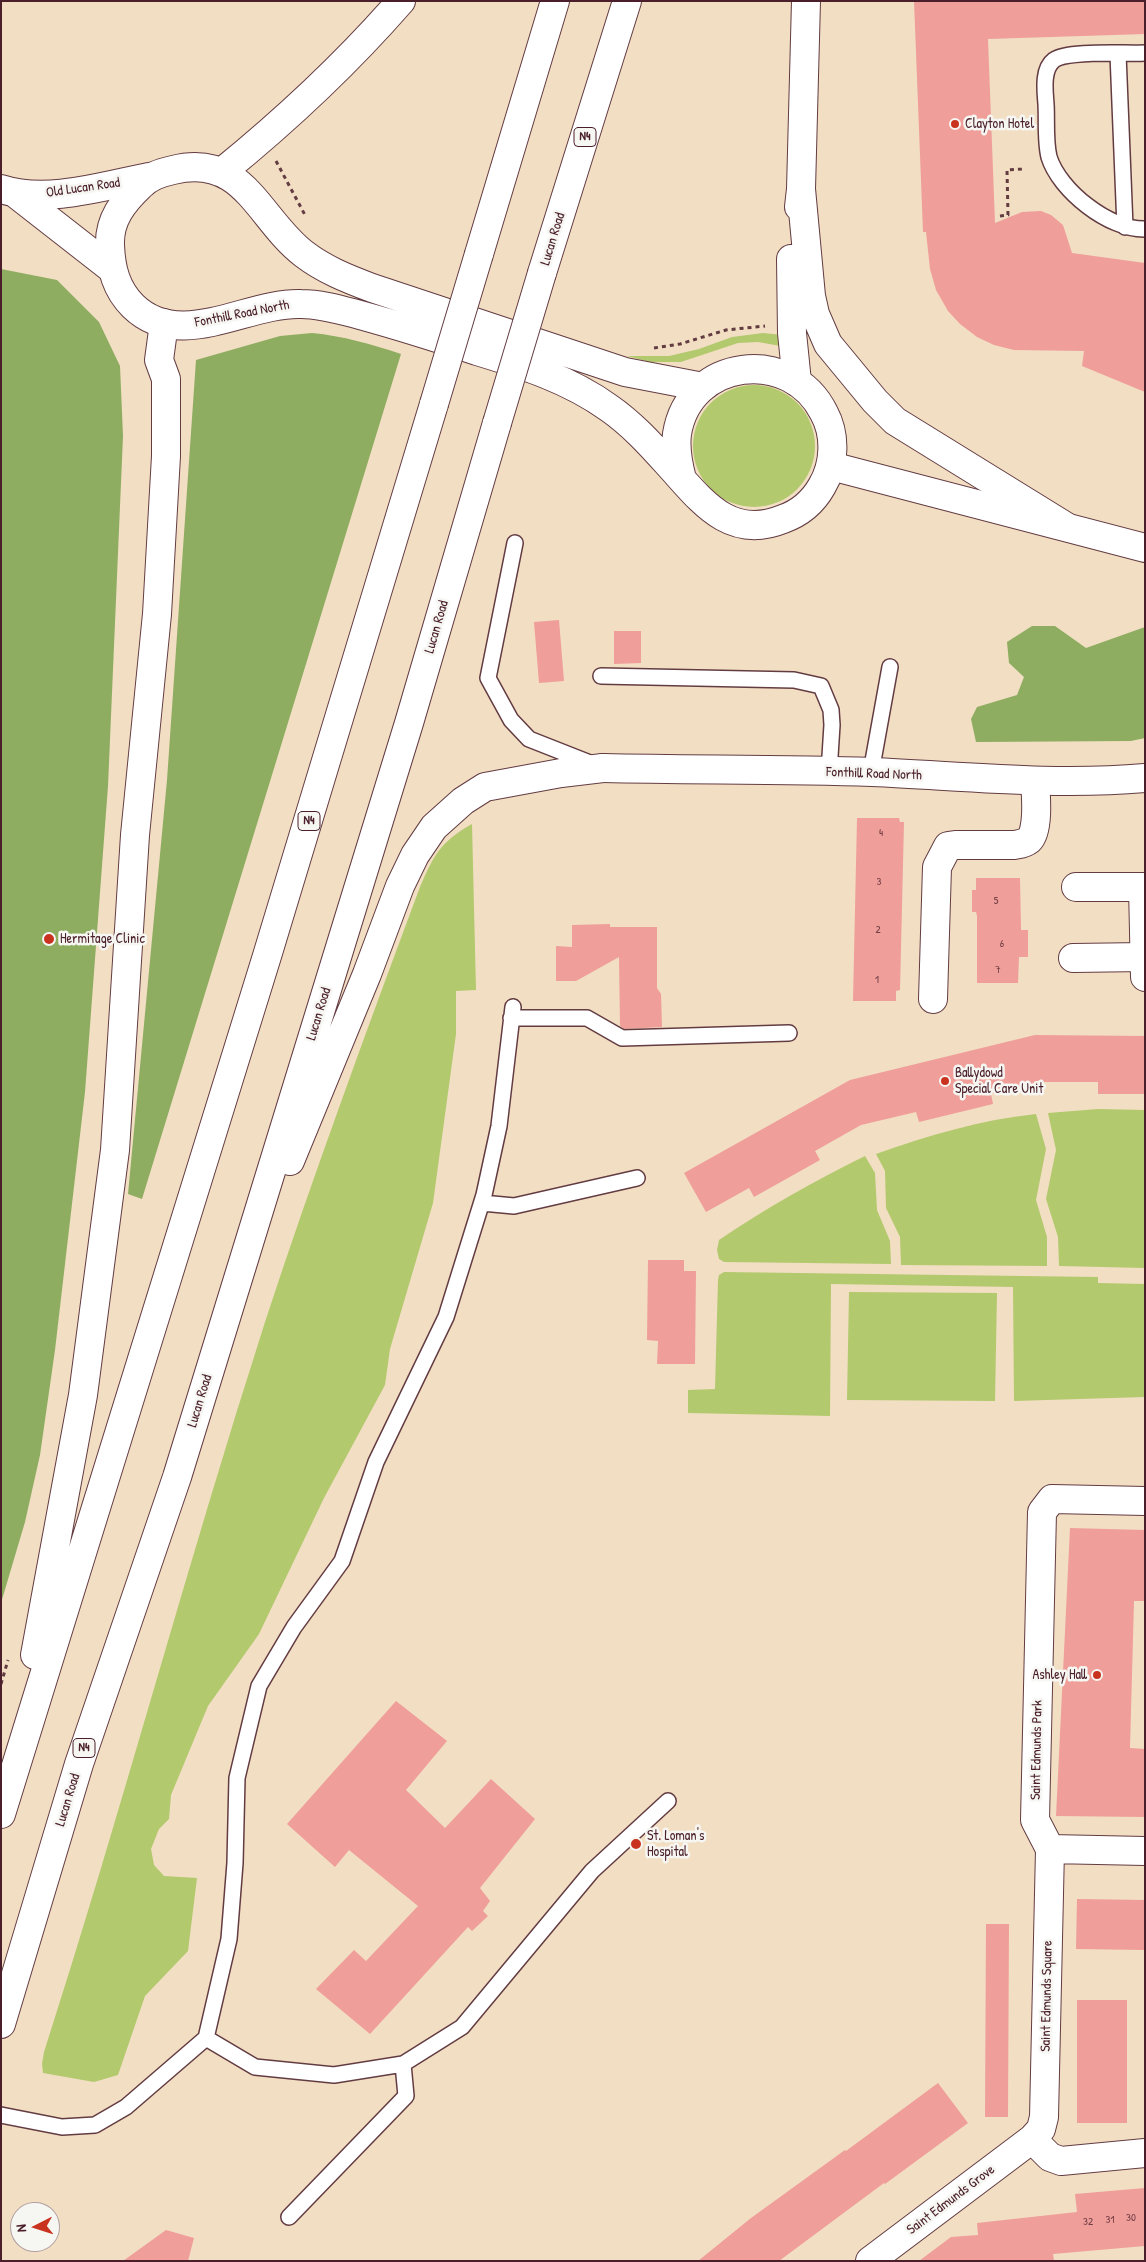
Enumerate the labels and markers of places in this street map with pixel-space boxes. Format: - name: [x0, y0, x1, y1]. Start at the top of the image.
- place label: Clayton Hotel: [965, 116, 1034, 132]
- marker: Clayton Hotel: [949, 118, 961, 130]
- place label: Hermitage Clinic: [60, 931, 145, 947]
- marker: Hermitage Clinic: [42, 932, 56, 946]
- place label: Ballydowd Special Care Unit: [955, 1065, 1043, 1098]
- marker: Ballydowd Special Care Unit: [939, 1075, 951, 1087]
- place label: Ashley Hall: [1032, 1667, 1087, 1683]
- marker: Ashley Hall: [1091, 1669, 1103, 1681]
- place label: St. Loman's Hospital: [647, 1828, 704, 1860]
- marker: St. Loman's Hospital: [629, 1837, 643, 1851]

